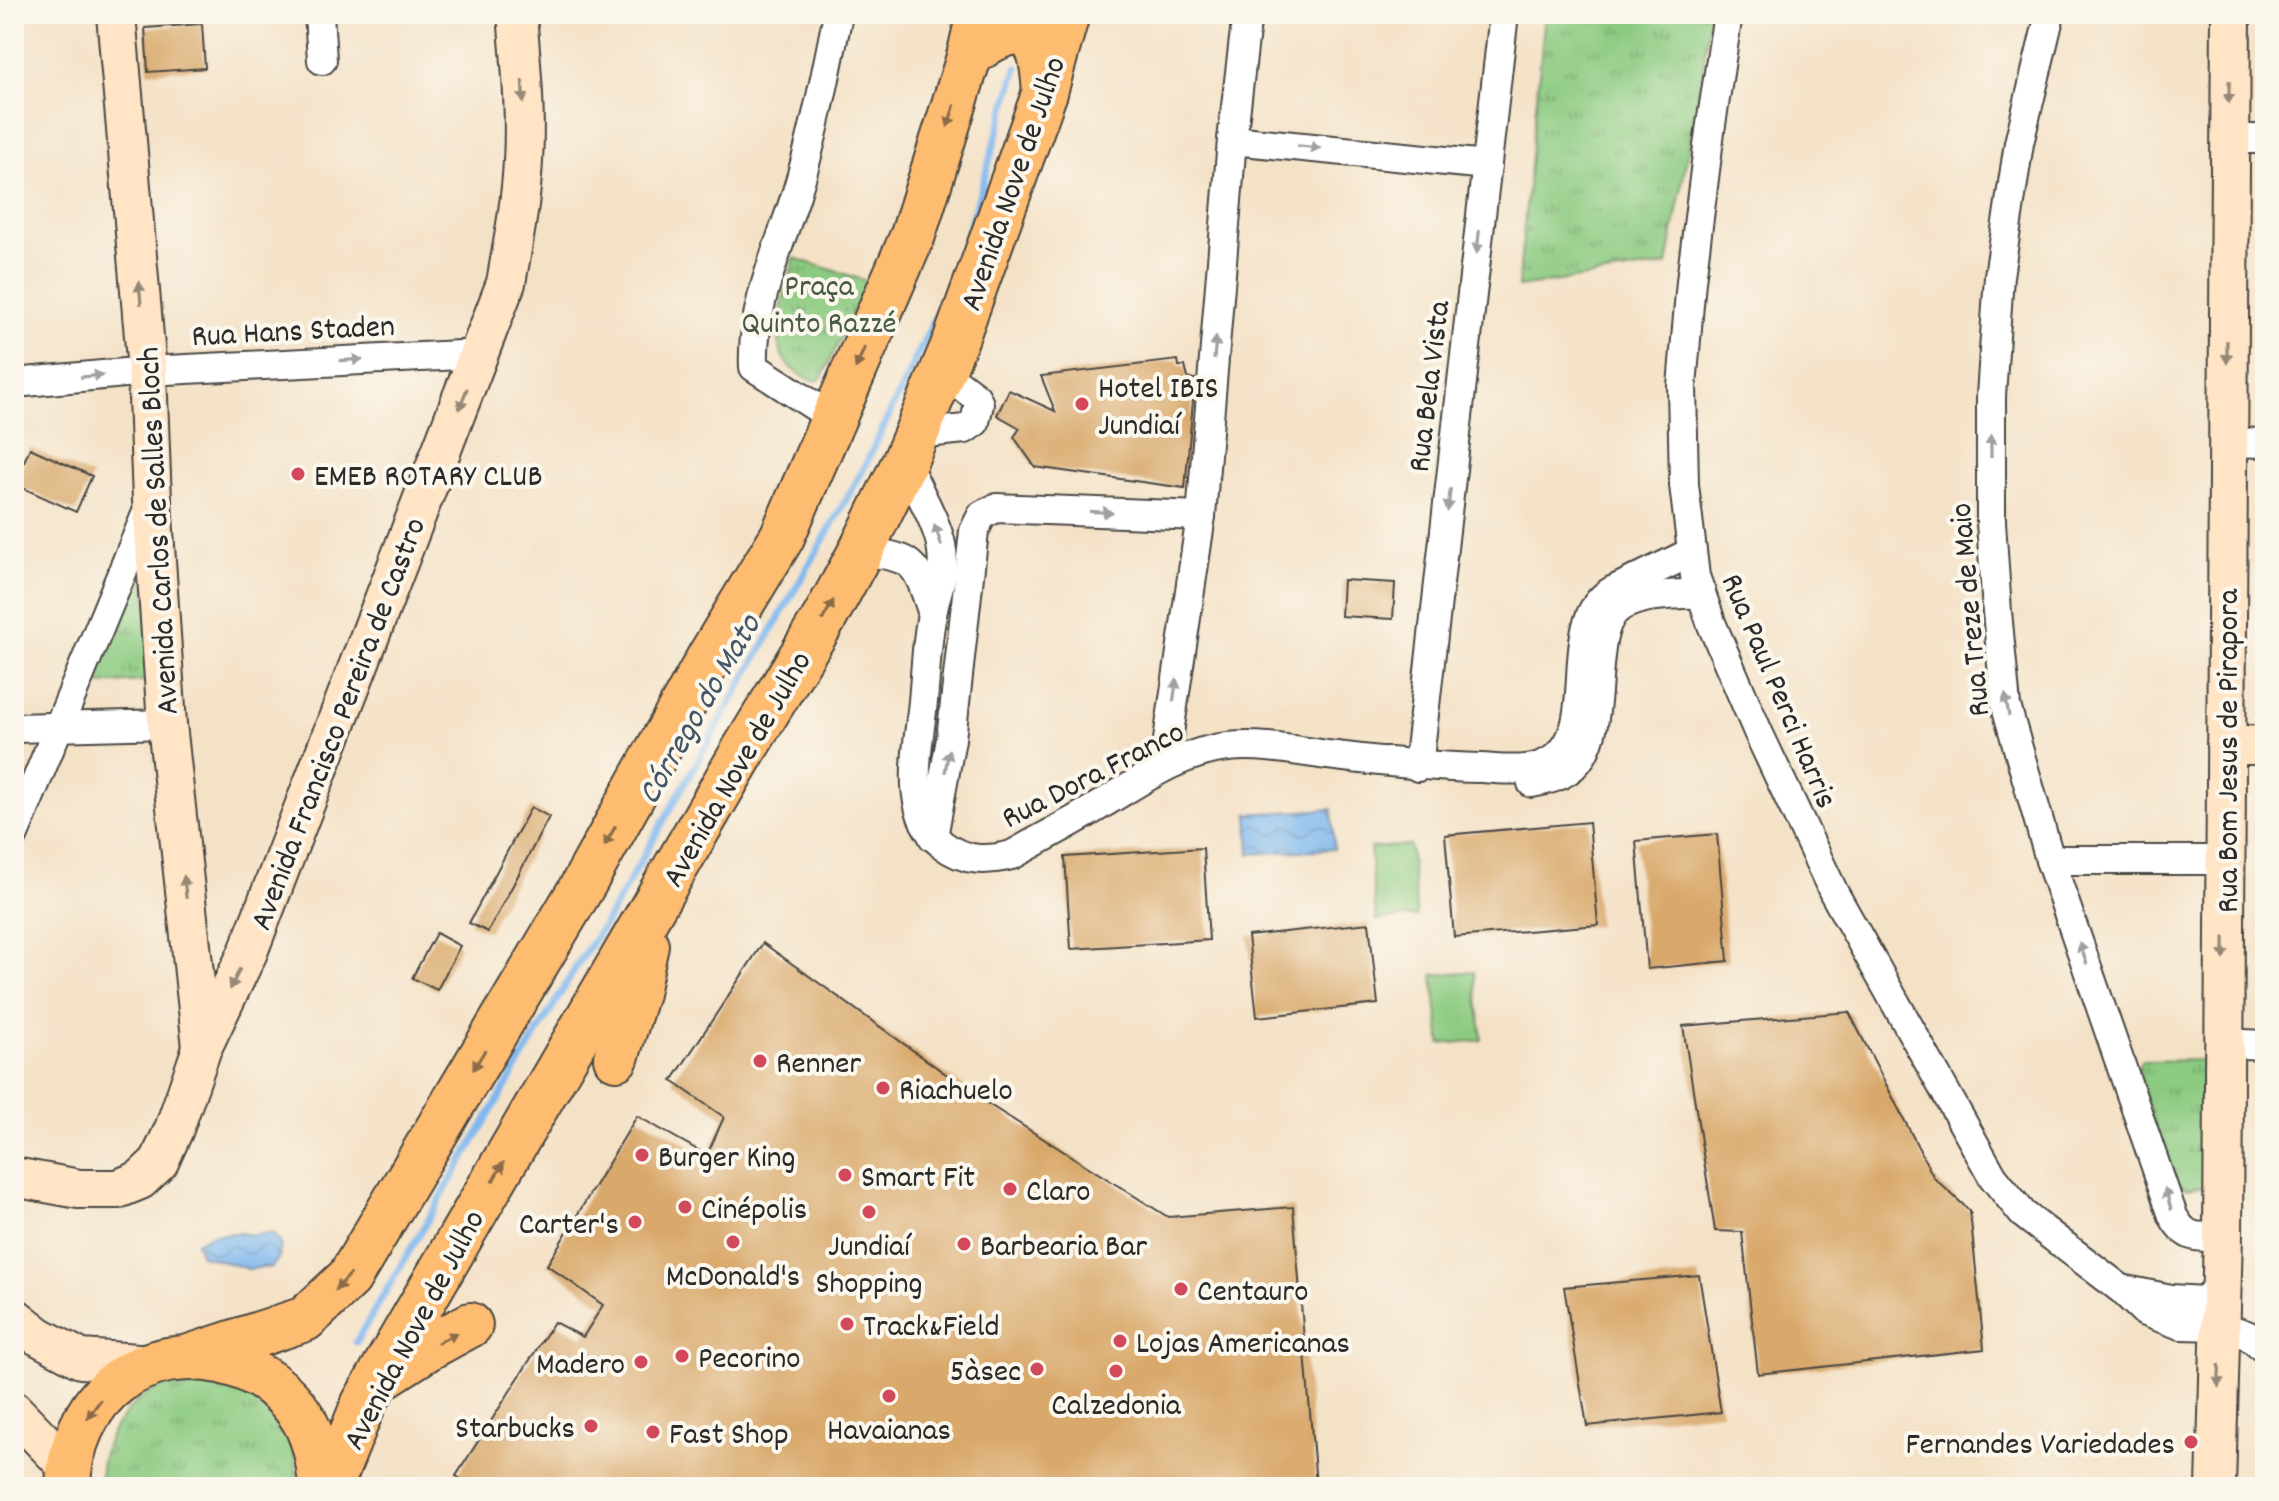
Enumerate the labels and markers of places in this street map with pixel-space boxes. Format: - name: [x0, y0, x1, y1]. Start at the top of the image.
- place label: Hotel IBIS Jundiaí: [1098, 368, 1219, 451]
- marker: Hotel IBIS Jundiaí: [1073, 395, 1091, 413]
- place label: EMEB ROTARY CLUB: [314, 456, 543, 502]
- marker: EMEB ROTARY CLUB: [289, 465, 307, 483]
- place label: Renner: [776, 1043, 861, 1089]
- marker: Renner: [751, 1052, 769, 1070]
- place label: Riachuelo: [899, 1070, 1013, 1116]
- marker: Riachuelo: [874, 1079, 892, 1097]
- place label: Burger King: [658, 1137, 796, 1183]
- marker: Burger King: [633, 1146, 651, 1164]
- place label: Smart Fit: [861, 1157, 975, 1203]
- marker: Smart Fit: [836, 1166, 854, 1184]
- place label: Claro: [1026, 1171, 1091, 1217]
- marker: Claro: [1001, 1180, 1019, 1198]
- place label: Cinépolis: [701, 1189, 807, 1235]
- marker: Cinépolis: [676, 1198, 694, 1216]
- marker: Jundiaí Shopping: [860, 1203, 878, 1221]
- place label: Carter's: [519, 1204, 619, 1250]
- marker: Carter's: [626, 1213, 644, 1231]
- place label: Jundiaí Shopping: [815, 1226, 923, 1309]
- place label: Barbearia Bar: [980, 1226, 1147, 1272]
- marker: McDonald's: [724, 1233, 742, 1251]
- marker: Barbearia Bar: [955, 1235, 973, 1253]
- place label: McDonald's: [666, 1256, 800, 1302]
- place label: Centauro: [1197, 1271, 1308, 1317]
- marker: Centauro: [1172, 1280, 1190, 1298]
- place label: Track&Field: [863, 1306, 1000, 1352]
- marker: Track&Field: [838, 1315, 856, 1333]
- place label: Lojas Americanas: [1136, 1323, 1350, 1369]
- marker: Lojas Americanas: [1111, 1332, 1129, 1350]
- place label: Pecorino: [698, 1338, 800, 1384]
- place label: Madero: [536, 1344, 625, 1390]
- marker: Pecorino: [673, 1347, 691, 1365]
- place label: 5àsec: [950, 1351, 1021, 1397]
- marker: Madero: [632, 1353, 650, 1371]
- marker: 5àsec: [1028, 1360, 1046, 1378]
- marker: Calzedonia: [1107, 1362, 1125, 1380]
- place label: Calzedonia: [1051, 1385, 1182, 1431]
- marker: Havaianas: [880, 1387, 898, 1405]
- place label: Starbucks: [455, 1408, 575, 1454]
- place label: Havaianas: [827, 1410, 951, 1456]
- place label: Fast Shop: [669, 1414, 789, 1460]
- marker: Starbucks: [582, 1417, 600, 1435]
- marker: Fast Shop: [644, 1423, 662, 1441]
- place label: Fernandes Variedades: [1906, 1424, 2175, 1470]
- marker: Fernandes Variedades: [2182, 1433, 2200, 1451]

